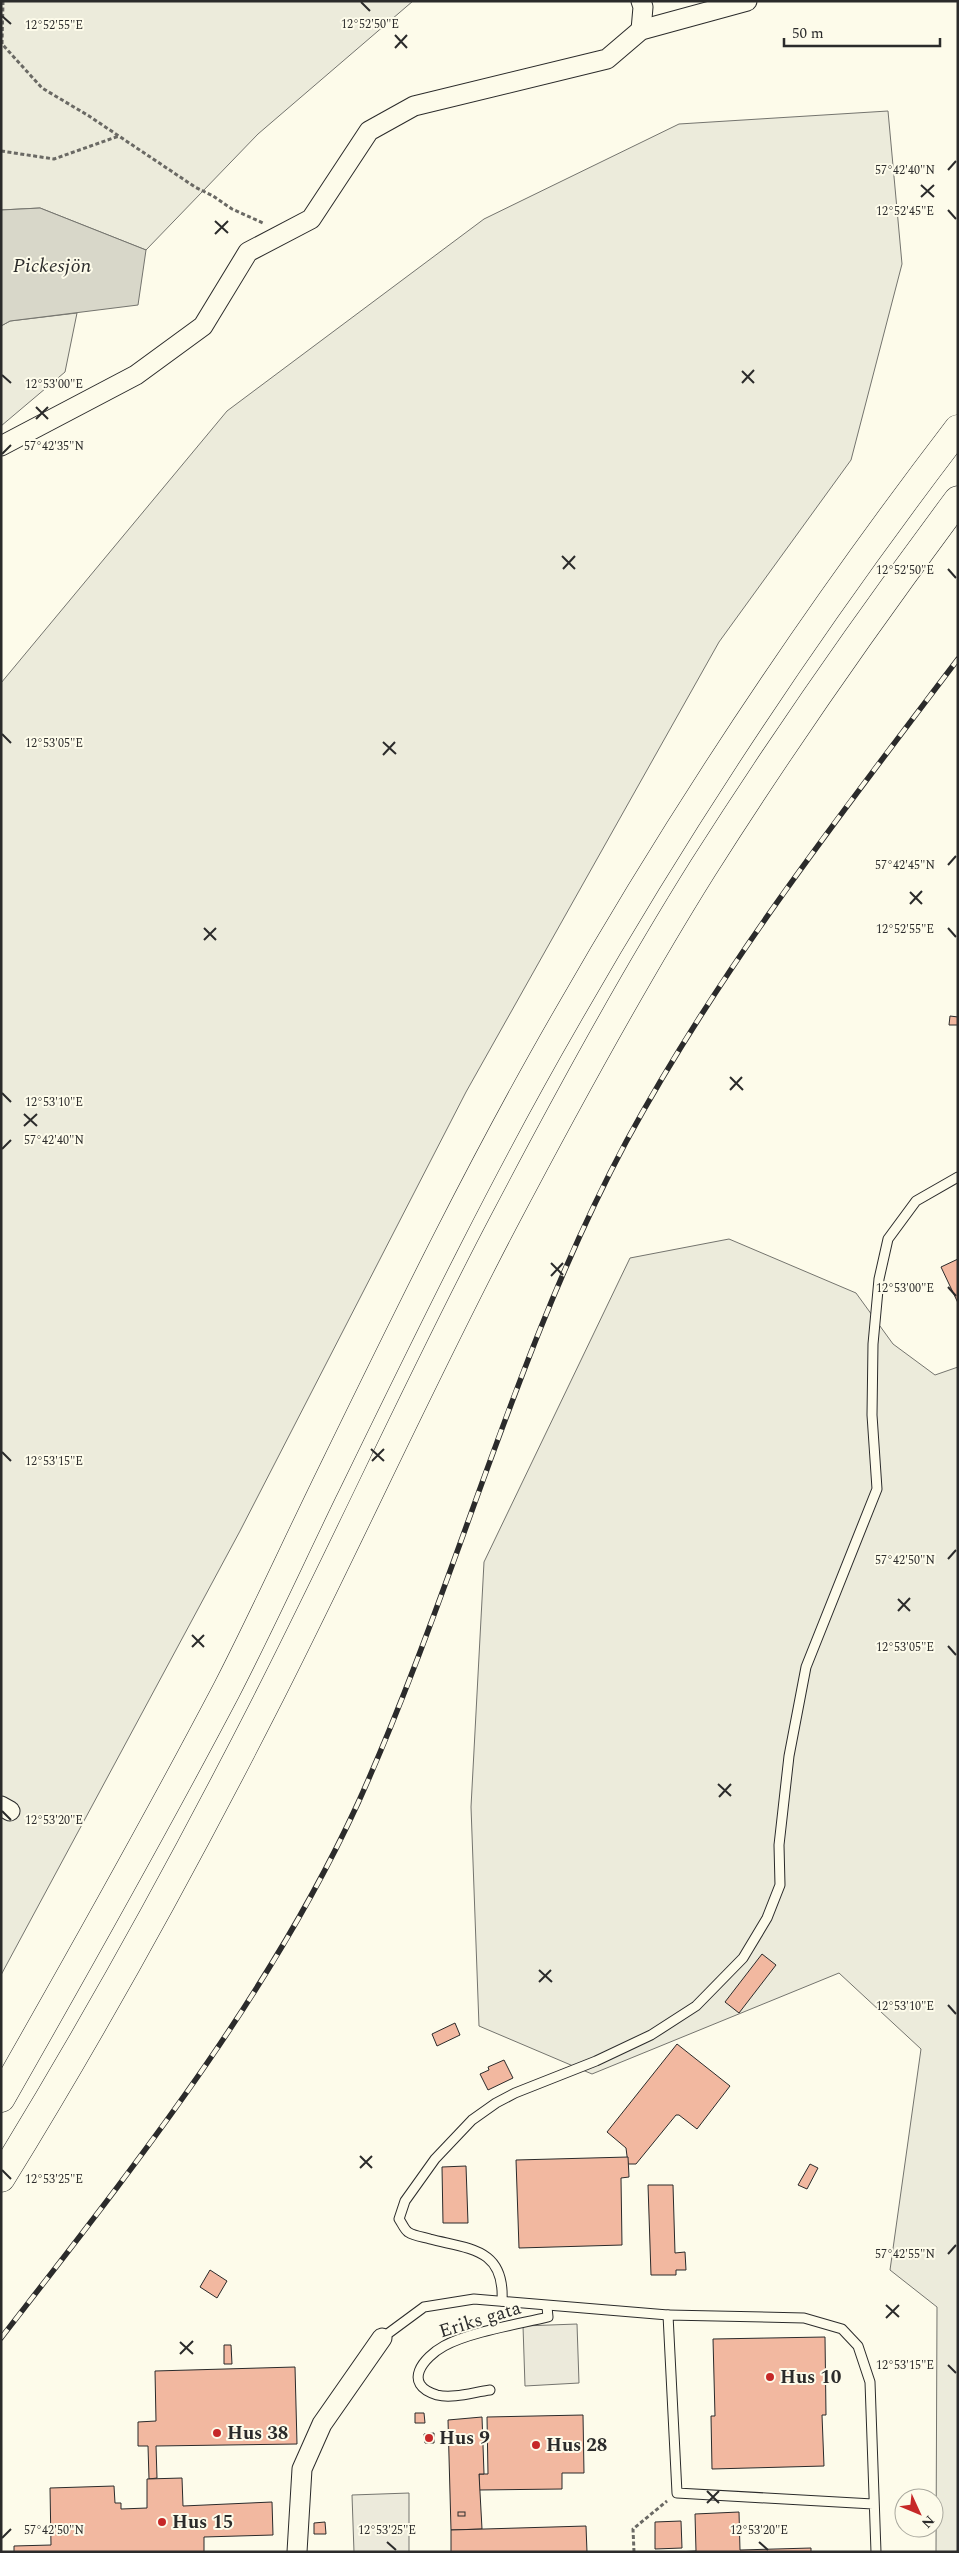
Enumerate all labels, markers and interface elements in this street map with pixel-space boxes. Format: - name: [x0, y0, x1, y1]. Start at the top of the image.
- text: 12°52'50"E: [341, 15, 399, 34]
- scale bar: [784, 15, 940, 47]
- text: 12°52'55"E: [25, 16, 83, 35]
- text: 50 m: [792, 22, 824, 45]
- text: 57°42'40"N: [875, 161, 935, 180]
- text: 12°52'45"E: [876, 202, 934, 221]
- water label: Pickesjön: [13, 251, 92, 281]
- text: 12°53'00"E: [25, 375, 83, 394]
- text: 57°42'35"N: [24, 437, 84, 456]
- text: 12°52'50"E: [876, 561, 934, 580]
- text: 12°53'05"E: [25, 734, 83, 753]
- text: 57°42'45"N: [875, 856, 935, 875]
- text: 12°52'55"E: [876, 920, 934, 939]
- text: 12°53'10"E: [25, 1093, 83, 1112]
- text: 57°42'40"N: [24, 1131, 84, 1150]
- text: 12°53'00"E: [876, 1279, 934, 1298]
- text: 12°53'15"E: [25, 1452, 83, 1471]
- text: 57°42'50"N: [875, 1551, 935, 1570]
- text: 12°53'05"E: [876, 1638, 934, 1657]
- text: 12°53'20"E: [25, 1811, 83, 1830]
- text: 12°53'10"E: [876, 1997, 934, 2016]
- text: 12°53'25"E: [25, 2170, 83, 2189]
- text: 57°42'55"N: [875, 2245, 935, 2264]
- street label: Eriks gata: [435, 2294, 525, 2346]
- text: 12°53'15"E: [876, 2356, 934, 2375]
- place label: Hus 10: [780, 2363, 842, 2392]
- marker: Hus 10: [764, 2371, 776, 2383]
- place label: Hus 38: [227, 2419, 288, 2448]
- place label: Hus 9: [439, 2424, 490, 2453]
- marker: Hus 38: [211, 2427, 223, 2439]
- place label: Hus 28: [546, 2431, 607, 2460]
- marker: Hus 9: [423, 2432, 435, 2444]
- marker: Hus 28: [530, 2439, 542, 2451]
- north arrow: [894, 2488, 944, 2538]
- place label: Hus 15: [172, 2508, 233, 2537]
- text: N: [916, 2510, 940, 2533]
- marker: Hus 15: [156, 2516, 168, 2528]
- text: 57°42'50"N: [24, 2521, 84, 2540]
- text: 12°53'25"E: [358, 2521, 416, 2540]
- text: 12°53'20"E: [730, 2521, 788, 2540]

